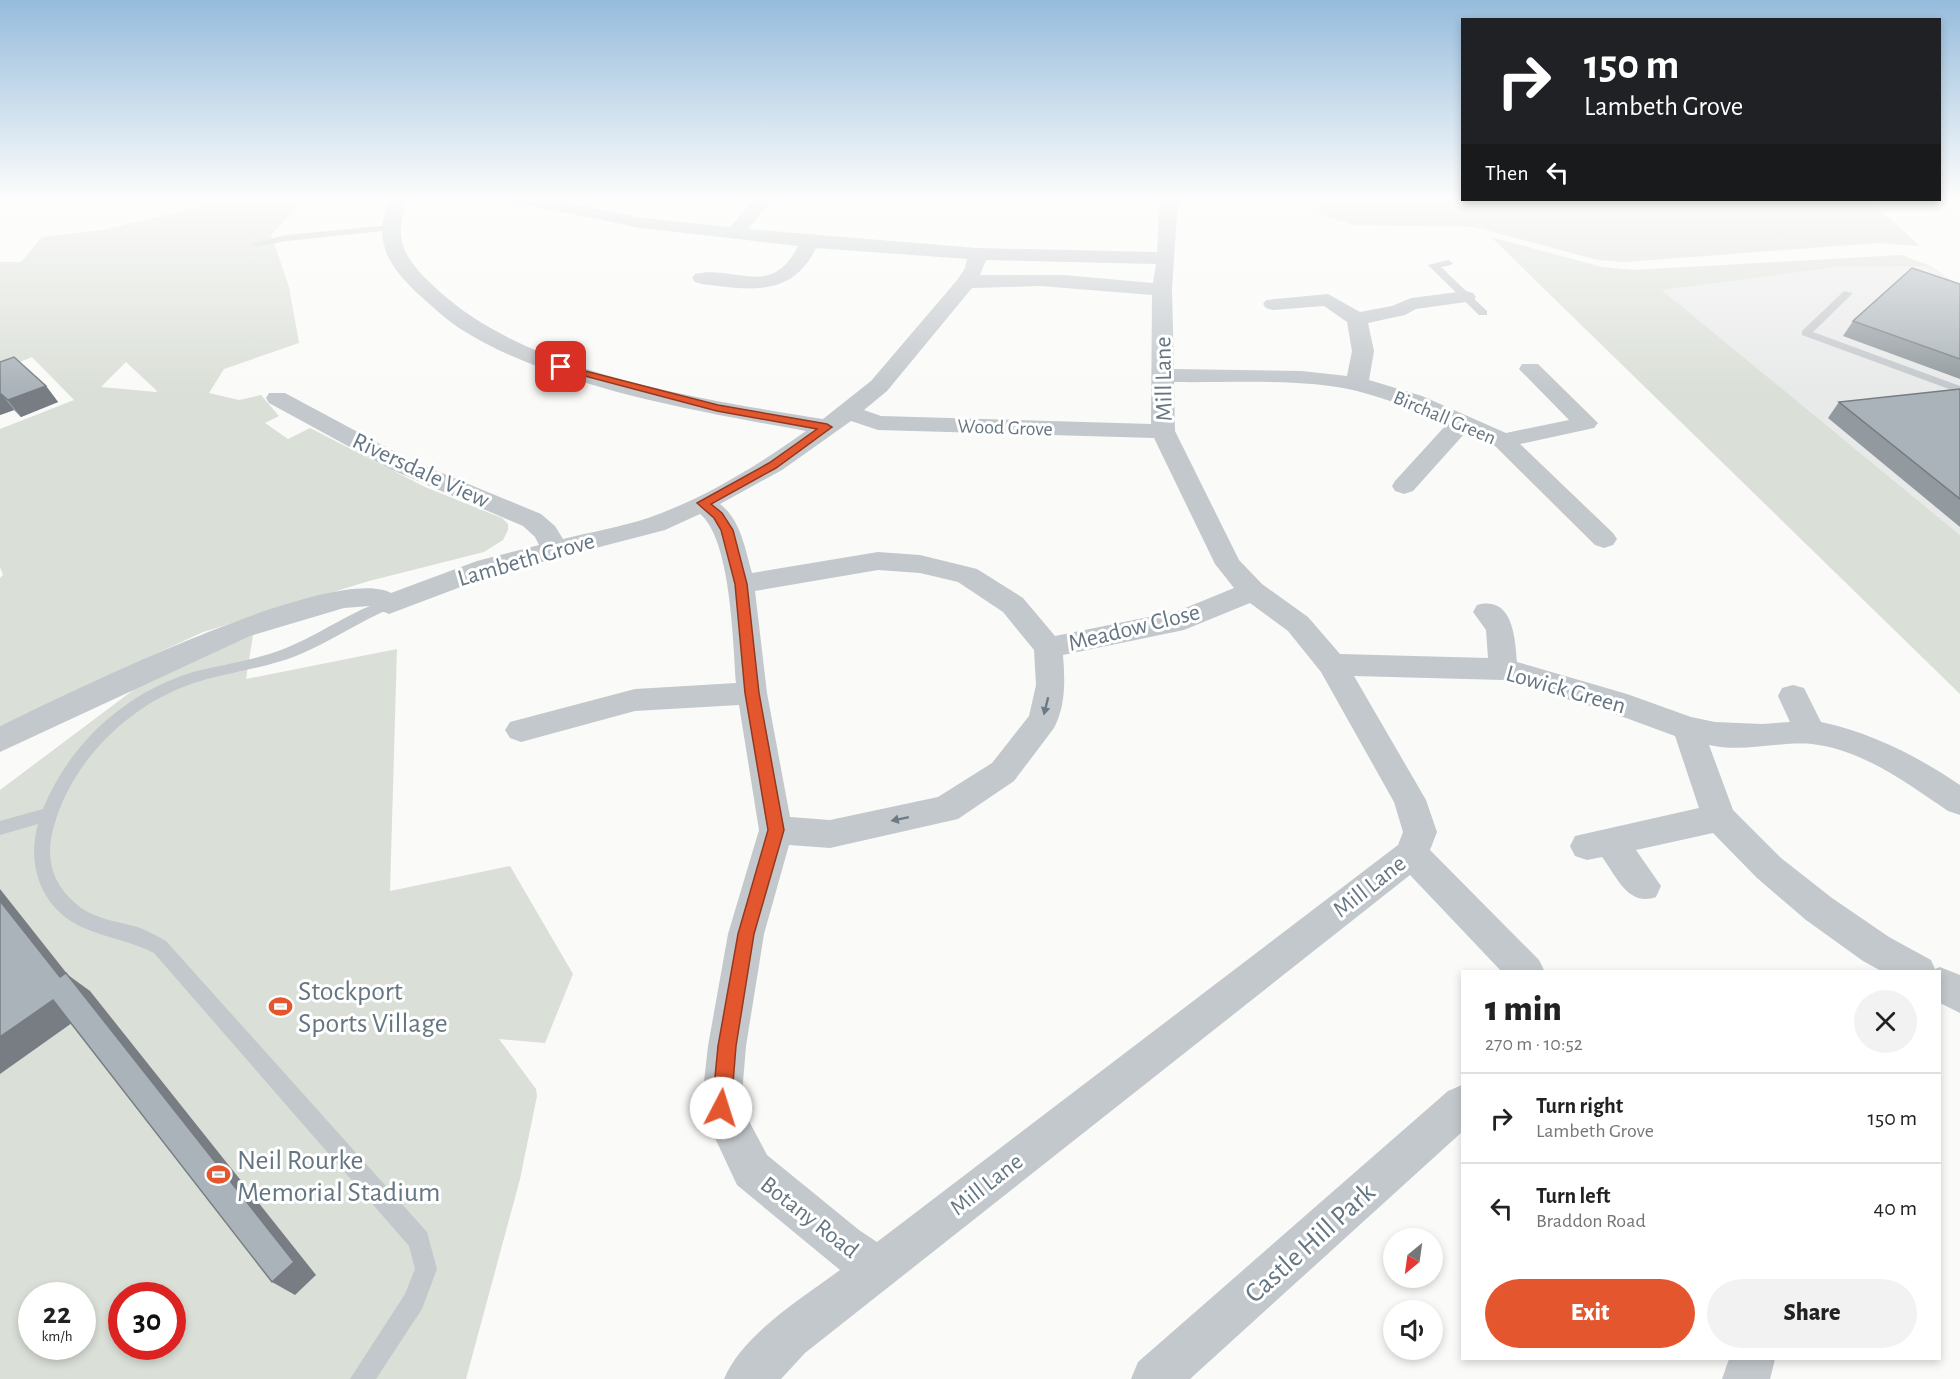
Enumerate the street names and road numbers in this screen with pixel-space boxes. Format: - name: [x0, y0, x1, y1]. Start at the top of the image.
- street label: Mill Lane: [1151, 336, 1177, 422]
- street label: Birchall Green: [1390, 387, 1499, 448]
- street label: Wood Grove: [957, 416, 1053, 440]
- street label: Riversdale View: [349, 429, 493, 513]
- street label: Lambeth Grove: [455, 529, 598, 591]
- street label: Meadow Close: [1066, 600, 1203, 656]
- street label: Lowick Green: [1503, 661, 1628, 719]
- street label: Mill Lane: [1329, 851, 1410, 922]
- street label: Mill Lane: [946, 1149, 1027, 1220]
- street label: Botany Road: [756, 1172, 863, 1263]
- street label: Castle Hill Park: [1240, 1178, 1381, 1309]

